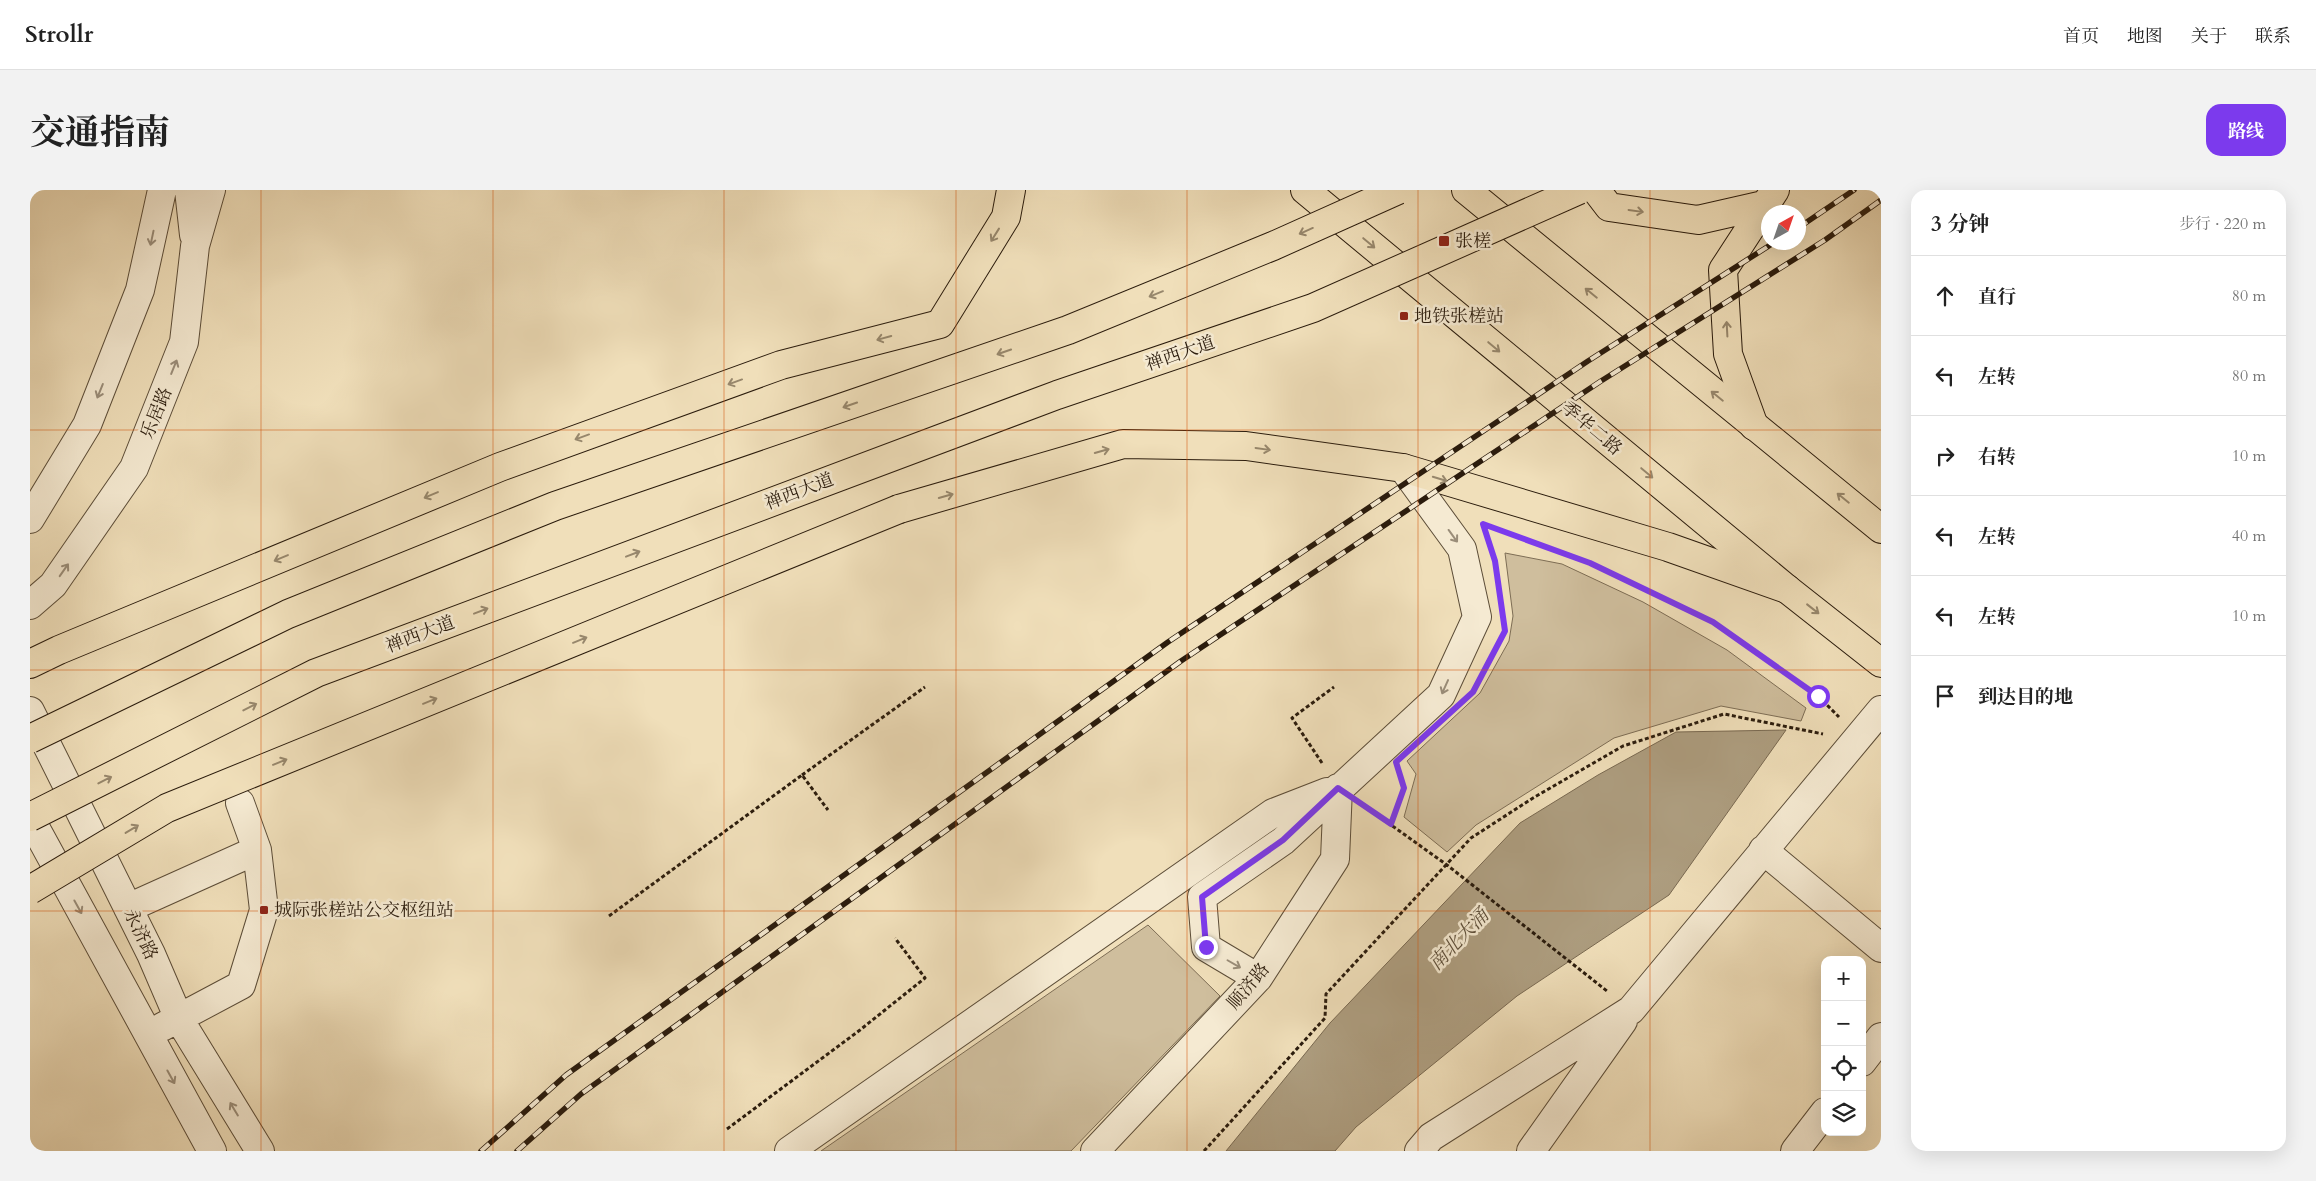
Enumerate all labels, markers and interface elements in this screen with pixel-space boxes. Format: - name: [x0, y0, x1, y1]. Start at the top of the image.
- text: Strollr: [25, 18, 93, 51]
- text: 首页: [2063, 24, 2099, 49]
- text: 地图: [2127, 24, 2163, 49]
- text: 关于: [2191, 24, 2227, 49]
- text: 联系: [2255, 24, 2291, 49]
- button: 路线: [2206, 104, 2286, 156]
- text: 交通指南: [30, 109, 170, 157]
- north arrow: [1761, 205, 1806, 250]
- one-way arrow: [1627, 206, 1643, 216]
- text: 3 分钟: [1931, 210, 1989, 239]
- text: 步行 · 220 m: [2179, 213, 2266, 235]
- one-way arrow: [1299, 227, 1314, 237]
- one-way arrow: [990, 228, 1000, 242]
- one-way arrow: [146, 229, 156, 245]
- place label: 张槎: [1455, 229, 1491, 254]
- marker: 张槎: [1437, 234, 1451, 248]
- one-way arrow: [1363, 238, 1376, 249]
- icon: ahead: [1931, 282, 1959, 310]
- text: 直行: [1978, 284, 2016, 310]
- text: 80 m: [2232, 285, 2266, 307]
- one-way arrow: [1585, 287, 1598, 298]
- one-way arrow: [1149, 290, 1164, 299]
- place label: 地铁张槎站: [1414, 304, 1504, 329]
- marker: 地铁张槎站: [1398, 310, 1410, 322]
- one-way arrow: [1722, 321, 1731, 337]
- street label: 禅西大道: [1142, 330, 1218, 377]
- one-way arrow: [876, 334, 892, 344]
- one-way arrow: [1488, 341, 1501, 353]
- one-way arrow: [997, 348, 1012, 357]
- one-way arrow: [170, 360, 179, 375]
- icon: left: [1931, 362, 1959, 390]
- text: 左转: [1978, 364, 2016, 390]
- text: 80 m: [2232, 365, 2266, 387]
- one-way arrow: [728, 378, 744, 387]
- one-way arrow: [95, 383, 104, 398]
- street label: 乐居路: [135, 383, 178, 443]
- one-way arrow: [1711, 390, 1724, 401]
- street label: 季华二路: [1556, 396, 1627, 461]
- one-way arrow: [843, 401, 859, 410]
- one-way arrow: [575, 433, 591, 442]
- icon: right: [1931, 442, 1959, 470]
- one-way arrow: [1255, 444, 1271, 454]
- text: 右转: [1978, 444, 2016, 470]
- one-way arrow: [1093, 445, 1109, 455]
- text: 10 m: [2232, 445, 2266, 467]
- street label: 禅西大道: [761, 467, 837, 516]
- one-way arrow: [1640, 467, 1653, 478]
- one-way arrow: [1432, 475, 1448, 485]
- one-way arrow: [937, 490, 953, 500]
- one-way arrow: [424, 491, 439, 501]
- one-way arrow: [1837, 493, 1850, 504]
- icon: left: [1931, 522, 1959, 550]
- text: 左转: [1978, 524, 2016, 550]
- text: 40 m: [2232, 525, 2266, 547]
- one-way arrow: [1447, 529, 1458, 542]
- one-way arrow: [625, 549, 640, 558]
- one-way arrow: [274, 553, 289, 563]
- one-way arrow: [59, 563, 69, 577]
- icon: left: [1931, 602, 1959, 630]
- one-way arrow: [1806, 604, 1819, 615]
- text: 左转: [1978, 604, 2016, 630]
- text: 10 m: [2232, 605, 2266, 627]
- one-way arrow: [472, 606, 488, 615]
- street label: 禅西大道: [382, 610, 458, 659]
- one-way arrow: [573, 634, 588, 643]
- one-way arrow: [1440, 679, 1449, 694]
- icon: arrive: [1931, 682, 1959, 710]
- text: 到达目的地: [1978, 684, 2073, 710]
- route start: [1807, 685, 1830, 708]
- one-way arrow: [422, 696, 437, 705]
- one-way arrow: [242, 702, 257, 711]
- one-way arrow: [272, 757, 287, 767]
- one-way arrow: [97, 775, 112, 784]
- one-way arrow: [124, 824, 138, 834]
- place label: 城际张槎站公交枢纽站: [274, 898, 454, 923]
- one-way arrow: [74, 899, 84, 913]
- water label: 南北大涌: [1423, 902, 1496, 976]
- street label: 永济路: [117, 904, 164, 964]
- marker: 城际张槎站公交枢纽站: [258, 904, 270, 916]
- route end: [1195, 936, 1218, 959]
- map controls: [1821, 956, 1866, 1136]
- button: +: [1821, 956, 1866, 1001]
- street label: 顺济路: [1221, 958, 1275, 1015]
- one-way arrow: [1227, 959, 1242, 969]
- button: −: [1821, 1001, 1866, 1046]
- button: locate: [1821, 1046, 1866, 1091]
- one-way arrow: [167, 1069, 176, 1084]
- button: layers: [1821, 1091, 1866, 1136]
- one-way arrow: [229, 1103, 239, 1117]

